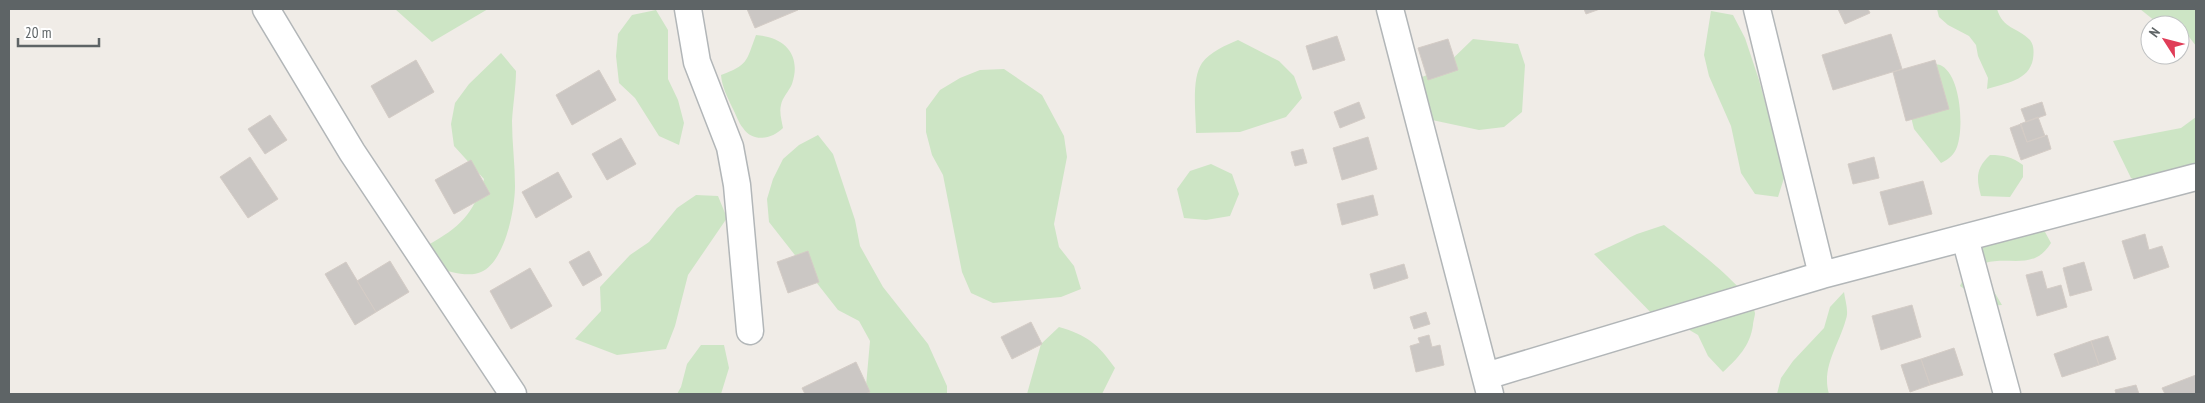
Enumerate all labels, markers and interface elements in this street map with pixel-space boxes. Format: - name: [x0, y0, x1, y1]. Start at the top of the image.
- scale bar: [18, 15, 99, 47]
- north arrow: [2140, 15, 2190, 65]
- text: 20 m: [25, 23, 51, 42]
- text: N: [2145, 24, 2164, 41]

